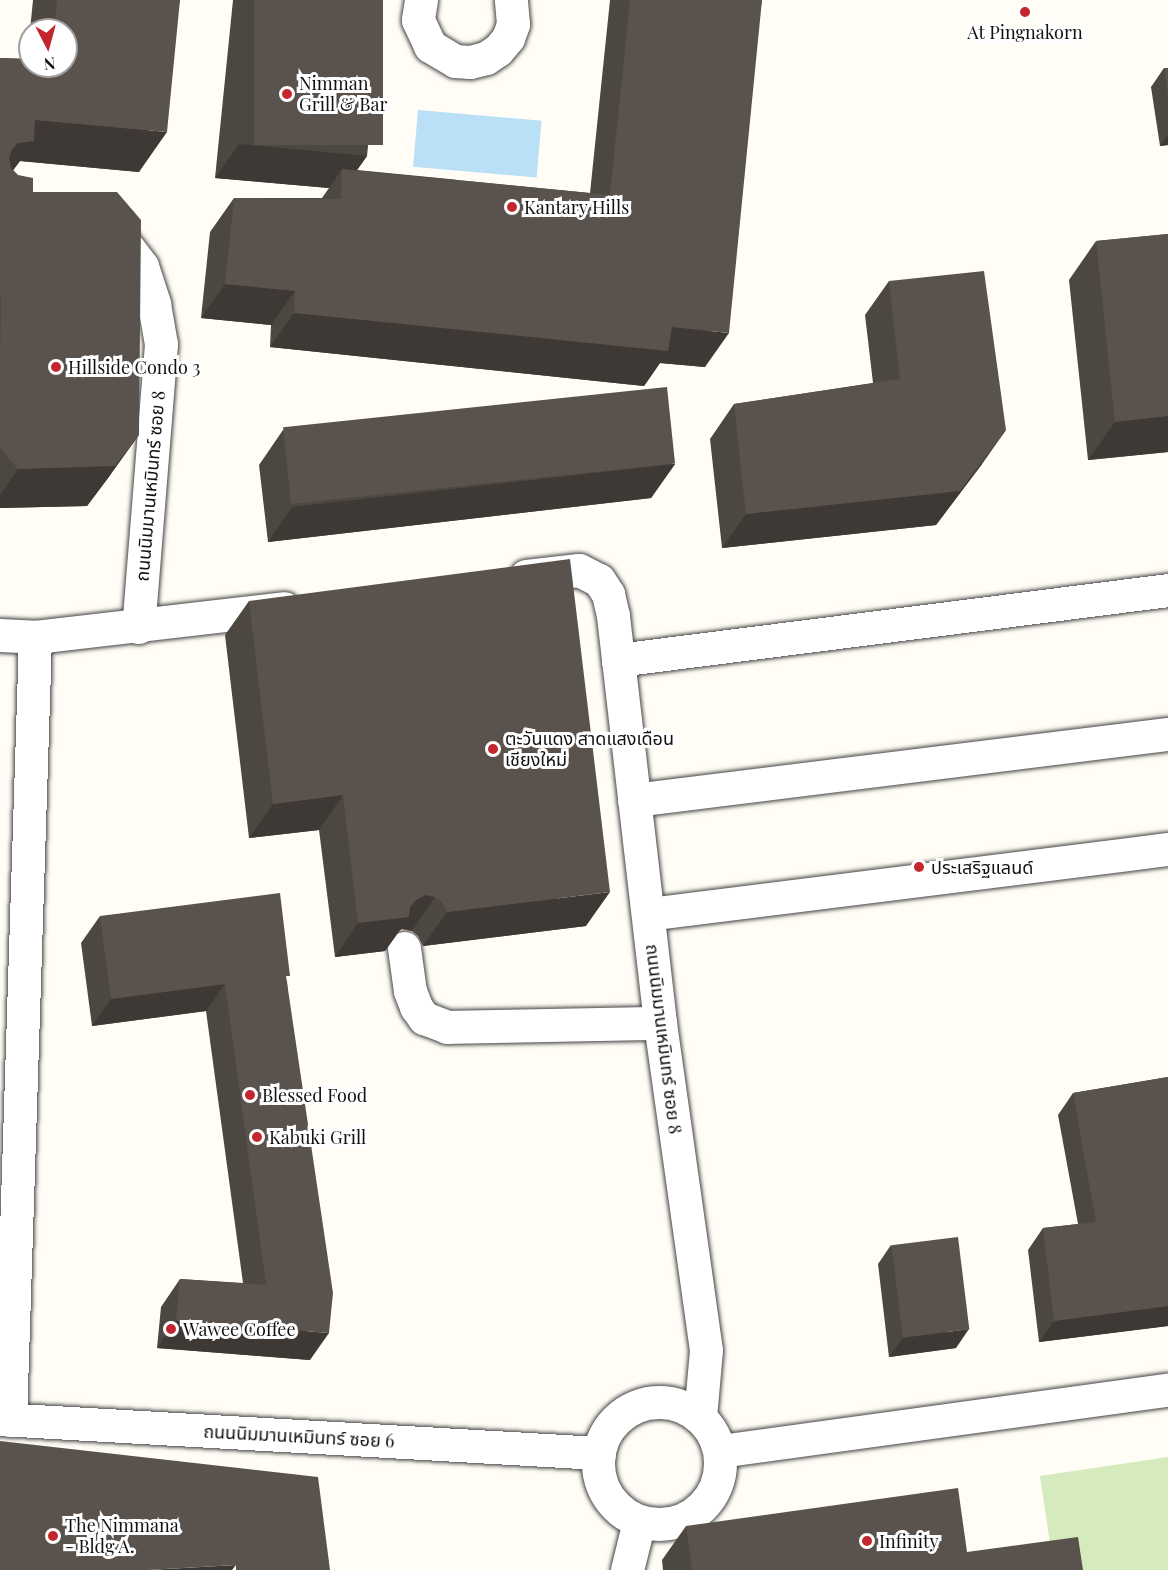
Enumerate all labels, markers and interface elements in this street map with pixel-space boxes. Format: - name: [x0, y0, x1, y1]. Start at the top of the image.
- marker: At Pingnakorn: [1018, 5, 1032, 19]
- north arrow: [18, 18, 78, 78]
- place label: At Pingnakorn: [967, 21, 1083, 43]
- text: N: [43, 53, 57, 75]
- place label: Nimman Grill & Bar: [299, 73, 387, 116]
- marker: Nimman Grill & Bar: [280, 87, 294, 101]
- place label: Kantary Hills: [524, 196, 630, 218]
- marker: Kantary Hills: [505, 200, 519, 214]
- place label: Hillside Condo 3: [68, 356, 200, 378]
- marker: Hillside Condo 3: [49, 360, 63, 374]
- street label: ถนนนิมมานเหมินทร์ ซอย 8: [131, 390, 169, 582]
- place label: ตะวันแดง สาดแสงเดือน เชียงใหม่: [505, 728, 674, 771]
- marker: ตะวันแดง สาดแสงเดือน เชียงใหม่: [486, 742, 500, 756]
- place label: ประเสริฐแลนด์: [931, 856, 1033, 878]
- marker: ประเสริฐแลนด์: [912, 860, 926, 874]
- street label: ถนนนิมมานเหมินทร์ ซอย 8: [642, 943, 686, 1135]
- place label: Blessed Food: [262, 1084, 367, 1106]
- marker: Blessed Food: [243, 1088, 257, 1102]
- place label: Kabuki Grill: [269, 1126, 366, 1148]
- marker: Kabuki Grill: [250, 1130, 264, 1144]
- place label: Wawee Coffee: [183, 1318, 296, 1340]
- marker: Wawee Coffee: [164, 1322, 178, 1336]
- street label: ถนนนิมมานเหมินทร์ ซอย 6: [203, 1420, 395, 1452]
- place label: The Nimmana - Bldg A.: [65, 1515, 179, 1558]
- marker: The Nimmana - Bldg A.: [46, 1529, 60, 1543]
- place label: Infinity: [879, 1530, 938, 1552]
- marker: Infinity: [860, 1534, 874, 1548]

